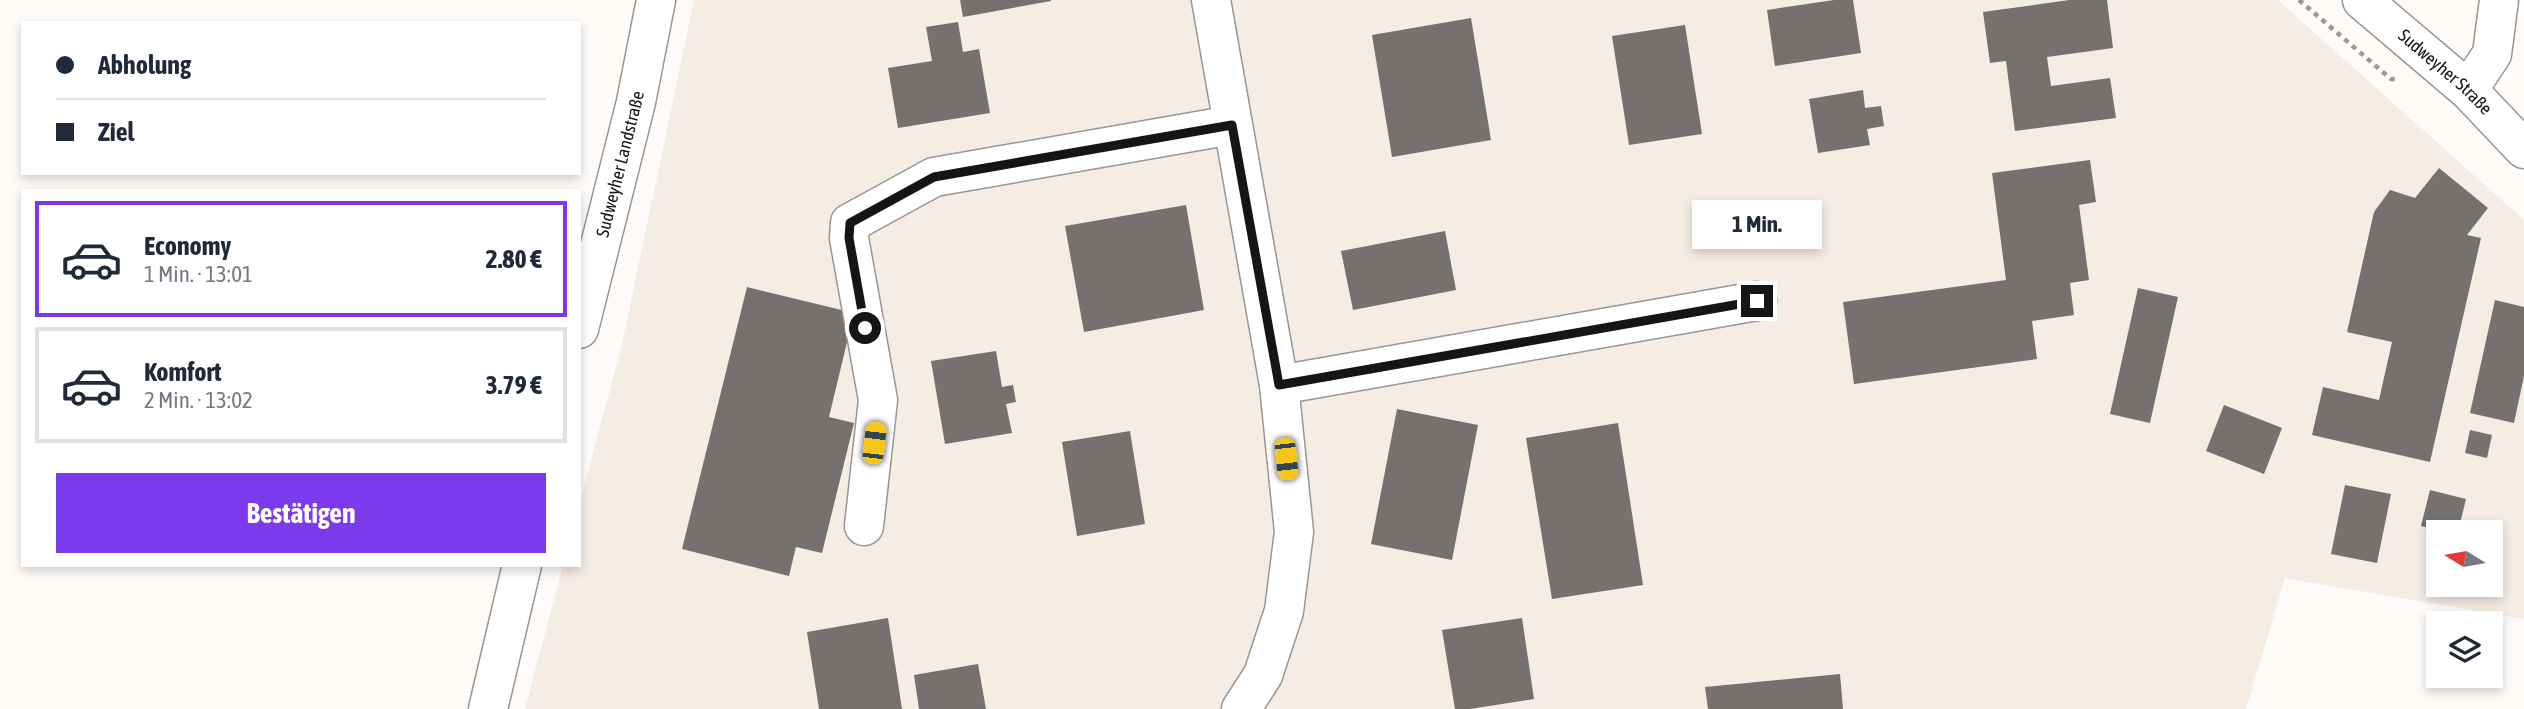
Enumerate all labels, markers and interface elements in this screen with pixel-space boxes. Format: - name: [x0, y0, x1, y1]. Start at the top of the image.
- street label: Sudweyher Straße: [2394, 25, 2497, 119]
- text: Abholung: [98, 50, 191, 80]
- street label: Sudweyher Landstraße: [592, 89, 648, 239]
- text: Ziel: [98, 117, 134, 147]
- callout: 1 Min.: [1692, 200, 1822, 248]
- text: 1 Min.: [1732, 211, 1782, 237]
- icon: car: [60, 228, 123, 291]
- text: Economy: [144, 231, 231, 261]
- text: 2.80 €: [485, 244, 542, 274]
- text: 1 Min. · 13:01: [144, 261, 253, 287]
- route end: [1741, 285, 1773, 317]
- route start: [849, 312, 881, 344]
- icon: car: [60, 354, 123, 417]
- text: Komfort: [144, 357, 221, 387]
- text: 3.79 €: [485, 370, 542, 400]
- text: 2 Min. · 13:02: [144, 387, 253, 413]
- car: [862, 421, 887, 465]
- car: [1274, 437, 1299, 481]
- button: Bestätigen: [56, 473, 546, 553]
- north arrow: [2426, 520, 2502, 597]
- map controls: [2426, 520, 2503, 688]
- button: layers: [2426, 611, 2503, 688]

